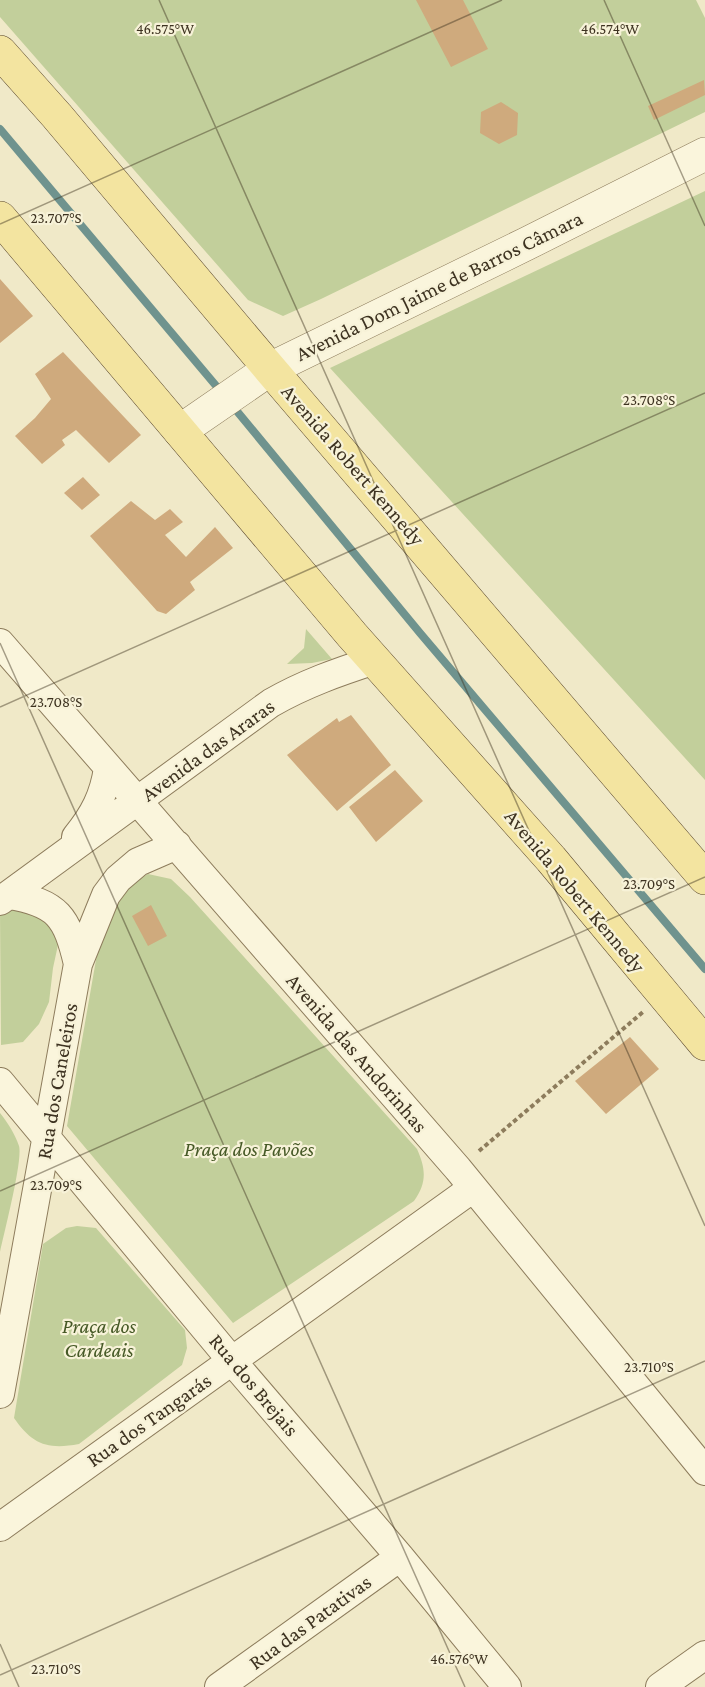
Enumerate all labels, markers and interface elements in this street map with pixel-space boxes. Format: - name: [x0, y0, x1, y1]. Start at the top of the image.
- text: 46.575°W: [136, 21, 194, 37]
- text: 46.574°W: [581, 21, 639, 37]
- street label: Avenida Dom Jaime de Barros Câmara: [292, 206, 587, 366]
- text: 23.707°S: [30, 210, 82, 226]
- street label: Avenida Robert Kennedy: [277, 380, 430, 551]
- text: 23.708°S: [623, 392, 675, 408]
- text: 23.708°S: [30, 694, 82, 710]
- street label: Avenida das Araras: [137, 694, 279, 806]
- street label: Avenida Robert Kennedy: [500, 805, 650, 978]
- text: 23.709°S: [623, 876, 675, 892]
- street label: Avenida das Andorinhas: [281, 969, 433, 1137]
- street label: Rua dos Caneleiros: [31, 1001, 83, 1161]
- park label: Praça dos Pavões: [184, 1137, 314, 1161]
- text: 23.709°S: [30, 1177, 82, 1193]
- park label: Praça dos Cardeais: [62, 1314, 136, 1362]
- street label: Rua dos Brejais: [204, 1329, 304, 1441]
- text: 23.710°S: [624, 1359, 674, 1375]
- street label: Rua dos Tangarás: [82, 1368, 216, 1472]
- street label: Rua das Patativas: [244, 1569, 376, 1675]
- text: 46.576°W: [430, 1651, 488, 1667]
- text: 23.710°S: [31, 1661, 81, 1677]

